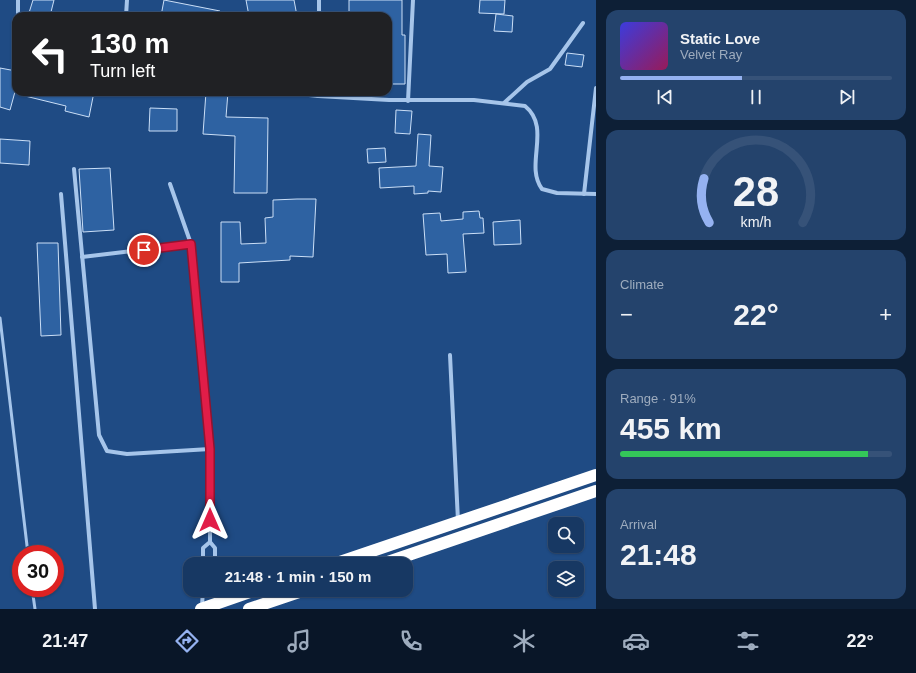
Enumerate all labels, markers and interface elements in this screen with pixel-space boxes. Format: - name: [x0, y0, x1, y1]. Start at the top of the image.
- icon: left: [24, 28, 76, 80]
- text: 130 m: [90, 28, 169, 59]
- text: Static Love: [680, 30, 760, 47]
- text: Velvet Ray: [680, 47, 742, 62]
- text: Turn left: [90, 61, 155, 81]
- icon: previous: [654, 86, 676, 108]
- icon: pause: [745, 86, 767, 108]
- icon: next: [836, 86, 858, 108]
- text: 28: [733, 167, 779, 214]
- text: km/h: [741, 213, 772, 229]
- pin: [127, 233, 161, 267]
- icon: arrive: [133, 239, 155, 261]
- text: Climate: [620, 277, 664, 292]
- text: 22°: [733, 298, 779, 331]
- text: −: [620, 302, 633, 327]
- text: +: [879, 302, 892, 327]
- text: Range · 91%: [620, 391, 696, 406]
- text: 455 km: [620, 412, 722, 445]
- position arrow: [189, 499, 231, 541]
- map controls: [548, 517, 584, 597]
- button: search: [548, 517, 584, 553]
- text: Arrival: [620, 517, 657, 532]
- text: 21:48: [620, 538, 697, 571]
- speed limit sign: 30: [12, 545, 64, 597]
- button: layers: [548, 561, 584, 597]
- text: 21:48 · 1 min · 150 m: [225, 568, 371, 585]
- icon: directions: [173, 627, 201, 655]
- icon: music: [285, 627, 313, 655]
- icon: phone: [397, 627, 425, 655]
- icon: climate: [510, 627, 538, 655]
- icon: car: [622, 627, 650, 655]
- icon: filters: [734, 627, 762, 655]
- text: 21:47: [42, 631, 88, 651]
- text: 22°: [847, 631, 874, 651]

